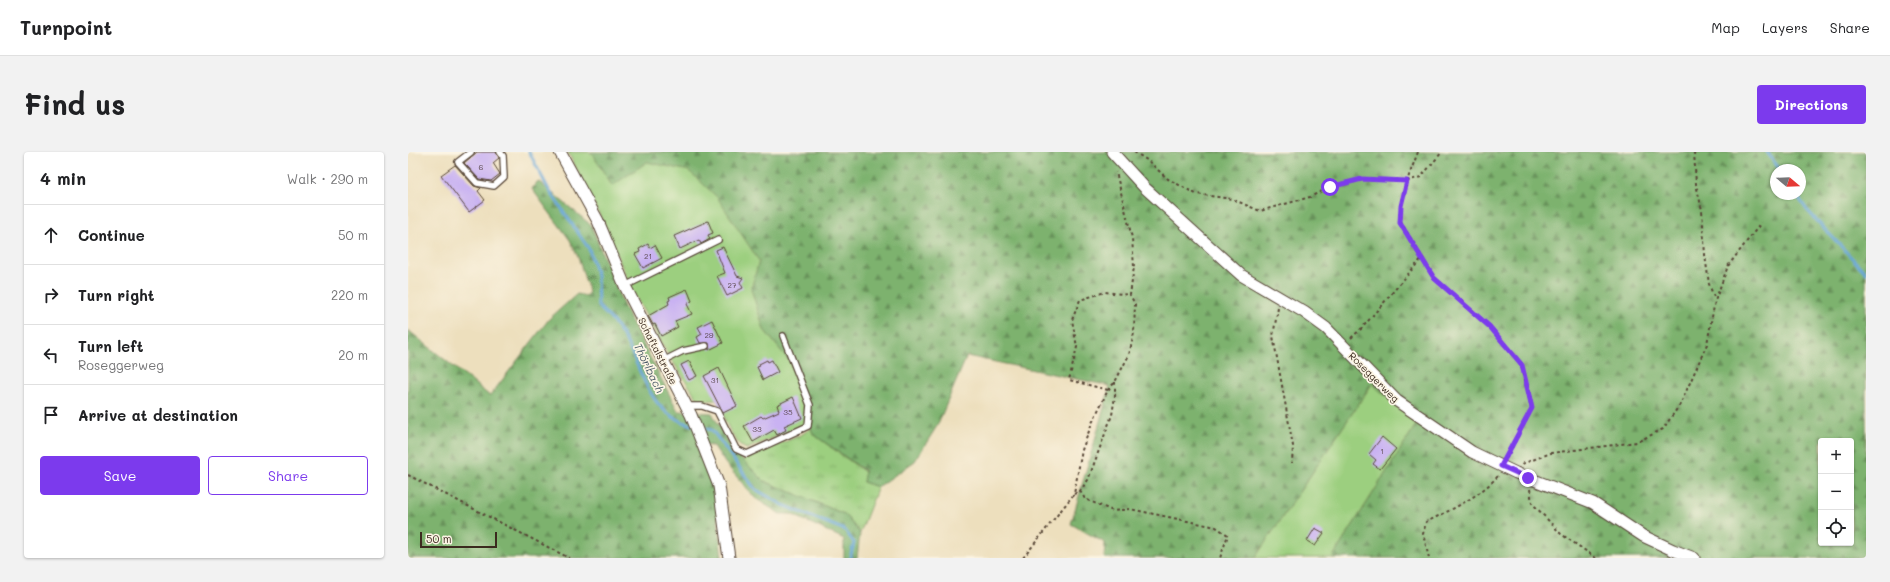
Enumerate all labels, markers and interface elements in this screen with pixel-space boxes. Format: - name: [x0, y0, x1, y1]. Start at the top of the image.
- text: Turnpoint: [20, 15, 112, 40]
- text: Map: [1711, 18, 1740, 37]
- text: Layers: [1762, 18, 1808, 37]
- text: Share: [1830, 18, 1870, 37]
- button: Directions: [1757, 85, 1866, 124]
- text: Find us: [24, 86, 125, 122]
- house number: 6: [479, 162, 484, 172]
- north arrow: [1770, 164, 1806, 200]
- text: 4 min: [40, 167, 86, 189]
- text: Walk · 290 m: [287, 170, 368, 187]
- route start: [1321, 178, 1339, 196]
- icon: ahead: [40, 224, 62, 246]
- text: Continue: [78, 225, 145, 245]
- text: 50 m: [338, 226, 368, 243]
- house number: 21: [644, 251, 652, 261]
- house number: 27: [728, 280, 737, 290]
- icon: right: [40, 284, 62, 306]
- text: Turn right: [78, 285, 155, 305]
- text: 220 m: [331, 286, 368, 303]
- street label: Schaftalstraße: [635, 315, 681, 387]
- house number: 29: [704, 330, 714, 340]
- text: Turn left: [78, 336, 143, 356]
- water label: Thörlbach: [631, 340, 668, 395]
- icon: left: [40, 344, 62, 366]
- text: 20 m: [338, 346, 368, 363]
- street label: Roseggerweg: [1346, 349, 1402, 405]
- text: Roseggerweg: [78, 356, 164, 373]
- house number: 31: [711, 375, 719, 385]
- icon: arrive: [40, 404, 62, 426]
- text: Arrive at destination: [78, 405, 238, 425]
- house number: 35: [783, 407, 793, 417]
- house number: 33: [752, 424, 762, 434]
- map controls: [1818, 438, 1854, 546]
- button: +: [1818, 438, 1854, 474]
- house number: 1: [1380, 446, 1384, 456]
- button: Save: [40, 456, 200, 495]
- button: Share: [208, 456, 368, 495]
- route end: [1519, 469, 1537, 487]
- button: −: [1818, 474, 1854, 510]
- button: locate: [1818, 510, 1854, 546]
- scale bar: [420, 530, 497, 549]
- text: 50 m: [426, 531, 452, 546]

